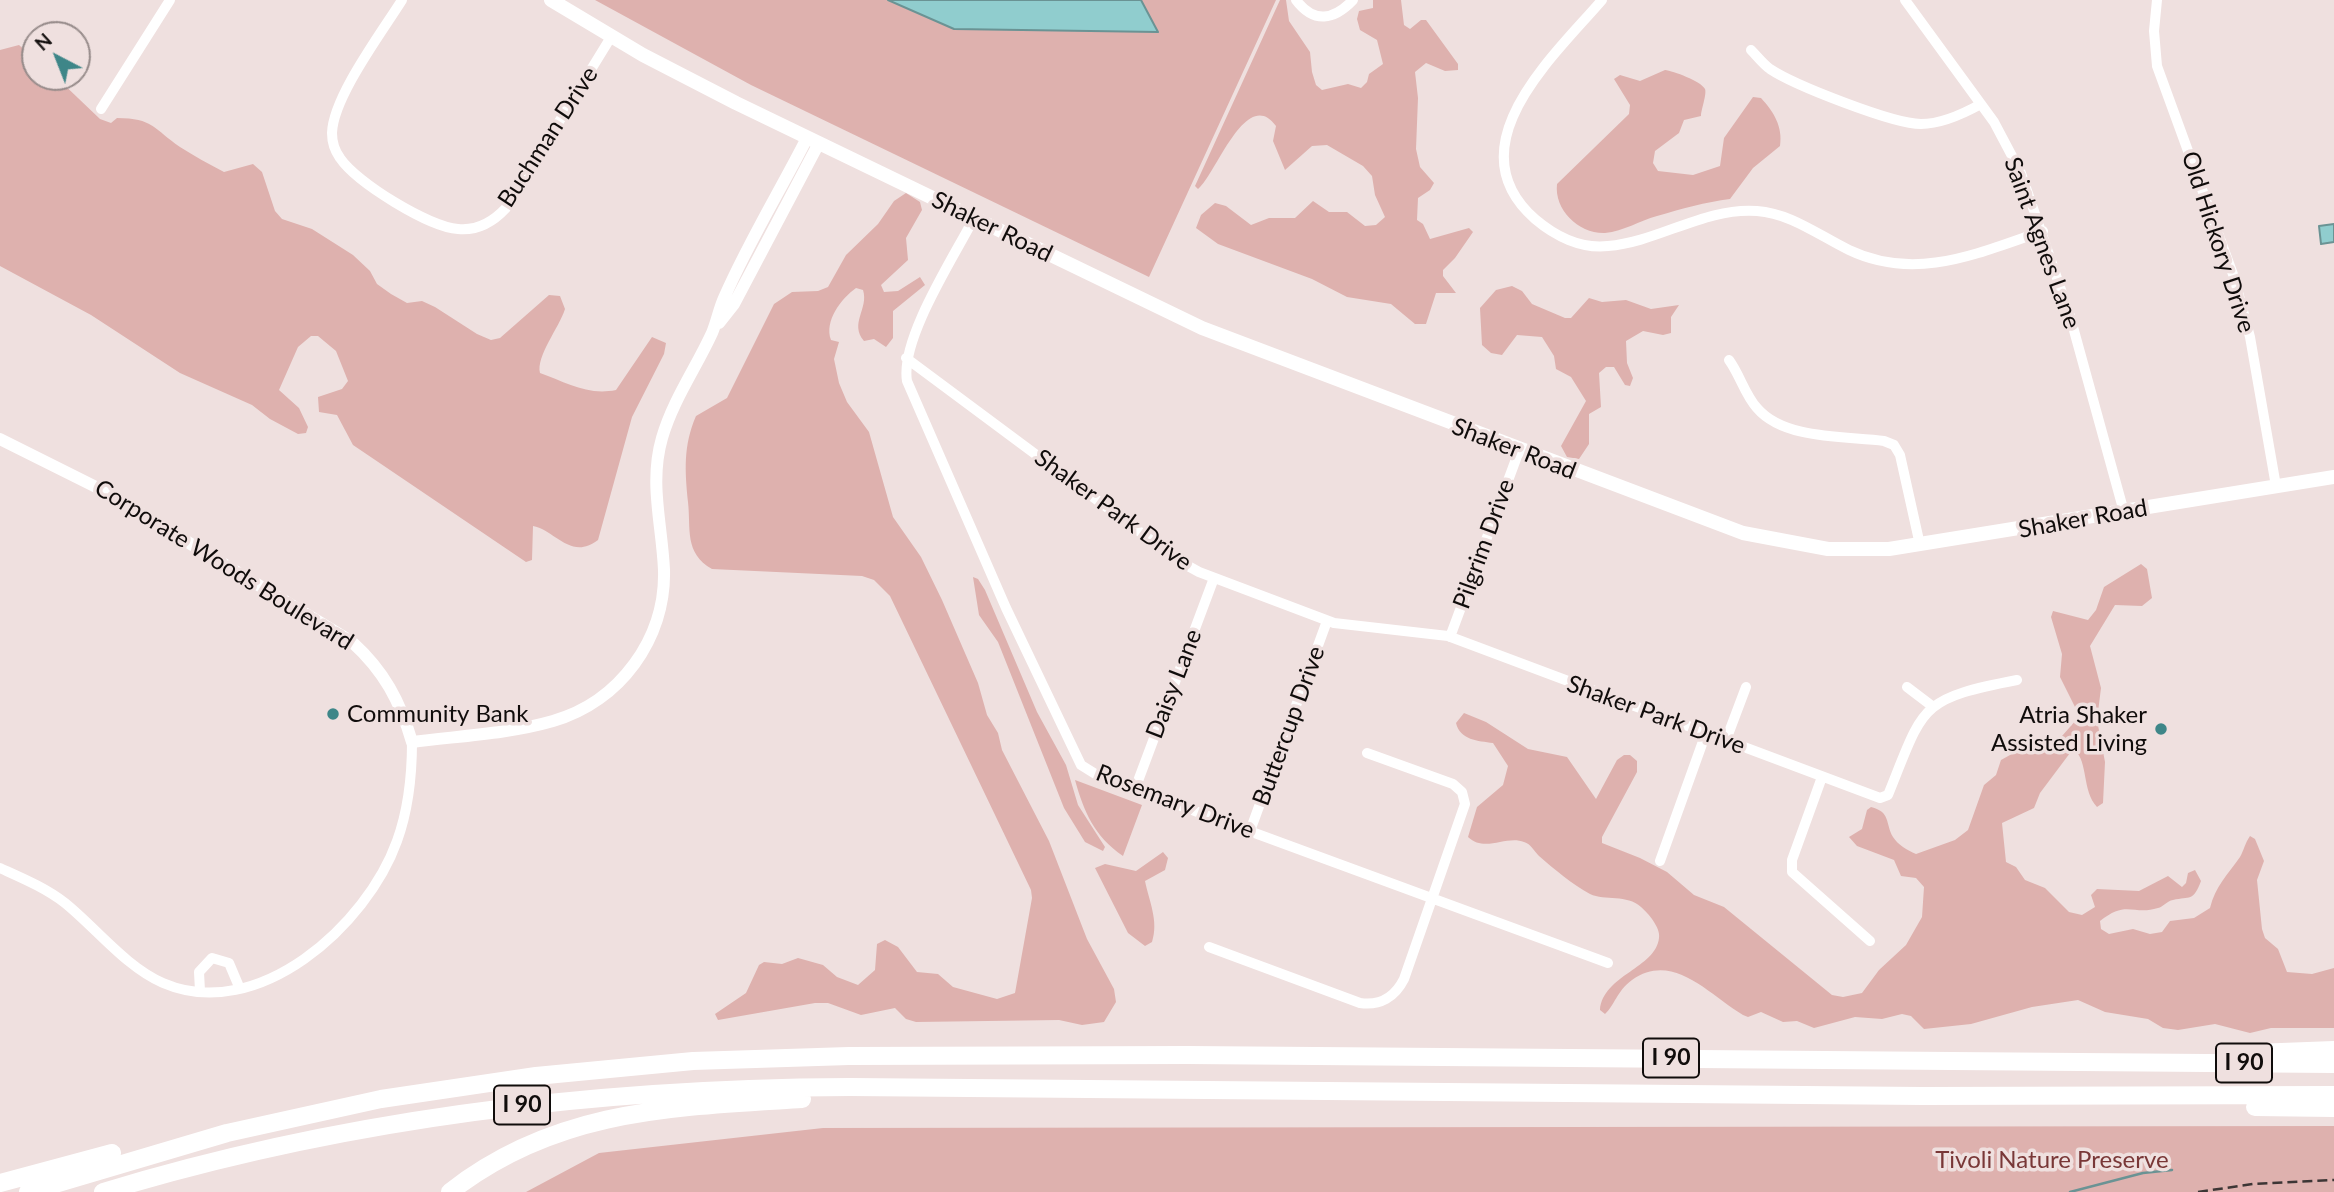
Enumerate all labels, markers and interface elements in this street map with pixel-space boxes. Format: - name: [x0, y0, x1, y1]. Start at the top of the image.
- north arrow: [21, 21, 91, 91]
- text: N: [30, 28, 56, 55]
- street label: Buchman Drive: [492, 61, 604, 213]
- street label: Old Hickory Drive: [2175, 148, 2261, 336]
- street label: Saint Agnes Lane: [1998, 153, 2086, 333]
- street label: Shaker Road: [927, 185, 1057, 269]
- street label: Shaker Road: [1448, 412, 1580, 486]
- street label: Shaker Park Drive: [1029, 443, 1197, 577]
- street label: Corporate Woods Boulevard: [89, 473, 359, 657]
- street label: Pilgrim Drive: [1447, 475, 1521, 613]
- street label: Shaker Road: [2016, 493, 2150, 545]
- street label: Daisy Lane: [1140, 625, 1208, 743]
- street label: Buttercup Drive: [1247, 642, 1331, 810]
- street label: Shaker Park Drive: [1563, 669, 1749, 761]
- place label: Community Bank: [347, 700, 528, 728]
- place label: Atria Shaker Assisted Living: [1991, 701, 2147, 757]
- marker: Community Bank: [325, 706, 341, 722]
- marker: Atria Shaker Assisted Living: [2153, 721, 2169, 737]
- street label: Rosemary Drive: [1092, 759, 1258, 845]
- road number: I 90: [1643, 1038, 1699, 1078]
- road number: I 90: [2216, 1044, 2272, 1082]
- road number: I 90: [494, 1086, 550, 1124]
- park label: Tivoli Nature Preserve: [1935, 1146, 2169, 1174]

